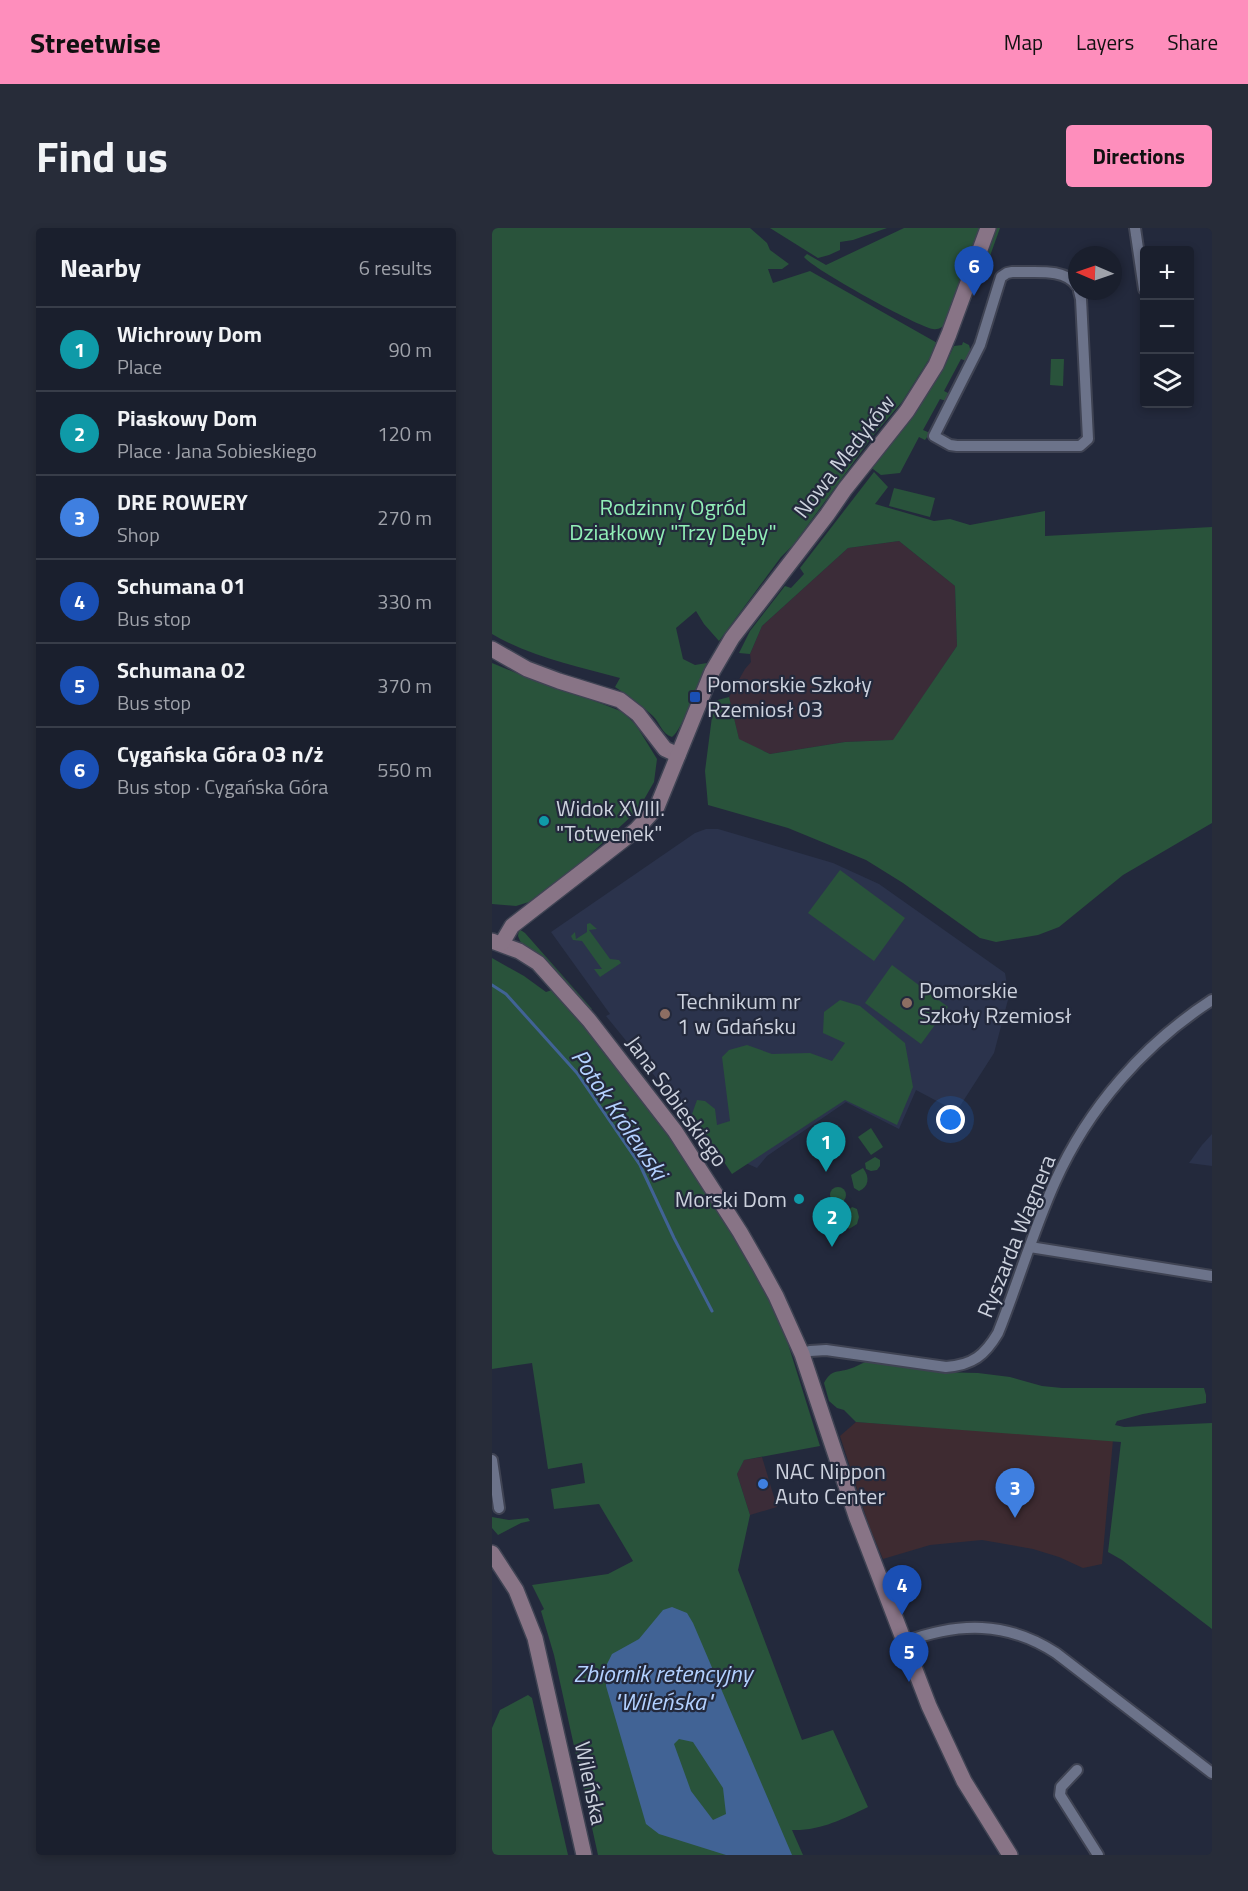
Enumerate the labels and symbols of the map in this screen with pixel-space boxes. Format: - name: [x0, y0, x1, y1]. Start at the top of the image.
- north arrow: [1068, 246, 1122, 300]
- pin: 6: [954, 247, 994, 296]
- street label: Nowa Medyków: [785, 387, 903, 525]
- park label: Rodzinny Ogród Działkowy "Trzy Dęby": [569, 490, 777, 549]
- place label: Pomorskie Szkoły Rzemiosł 03: [707, 667, 872, 726]
- marker: Pomorskie Szkoły Rzemiosł 03: [688, 690, 702, 704]
- place label: Widok XVIII. "Totwenek": [556, 791, 665, 850]
- marker: Widok XVIII. "Totwenek": [537, 814, 551, 828]
- place label: Pomorskie Szkoły Rzemiosł: [919, 973, 1072, 1032]
- place label: Technikum nr 1 w Gdańsku: [677, 984, 801, 1043]
- marker: Pomorskie Szkoły Rzemiosł: [900, 996, 914, 1010]
- marker: Technikum nr 1 w Gdańsku: [658, 1007, 672, 1021]
- street label: Jana Sobieskiego: [617, 1028, 737, 1174]
- water label: Potok Królewski: [563, 1041, 679, 1189]
- your location: [936, 1105, 965, 1134]
- pin: 1: [806, 1122, 846, 1172]
- street label: Ryszarda Wagnera: [968, 1149, 1064, 1323]
- place label: Morski Dom: [675, 1182, 787, 1216]
- marker: Morski Dom: [792, 1192, 806, 1206]
- pin: 2: [812, 1198, 852, 1247]
- place label: NAC Nippon Auto Center: [775, 1454, 886, 1513]
- pin: 3: [996, 1468, 1034, 1518]
- marker: NAC Nippon Auto Center: [756, 1477, 770, 1491]
- pin: 4: [882, 1566, 922, 1615]
- pin: 5: [890, 1632, 928, 1682]
- water label: Zbiornik retencyjny "Wileńska": [574, 1655, 755, 1719]
- street label: Wileńska: [566, 1738, 616, 1828]

